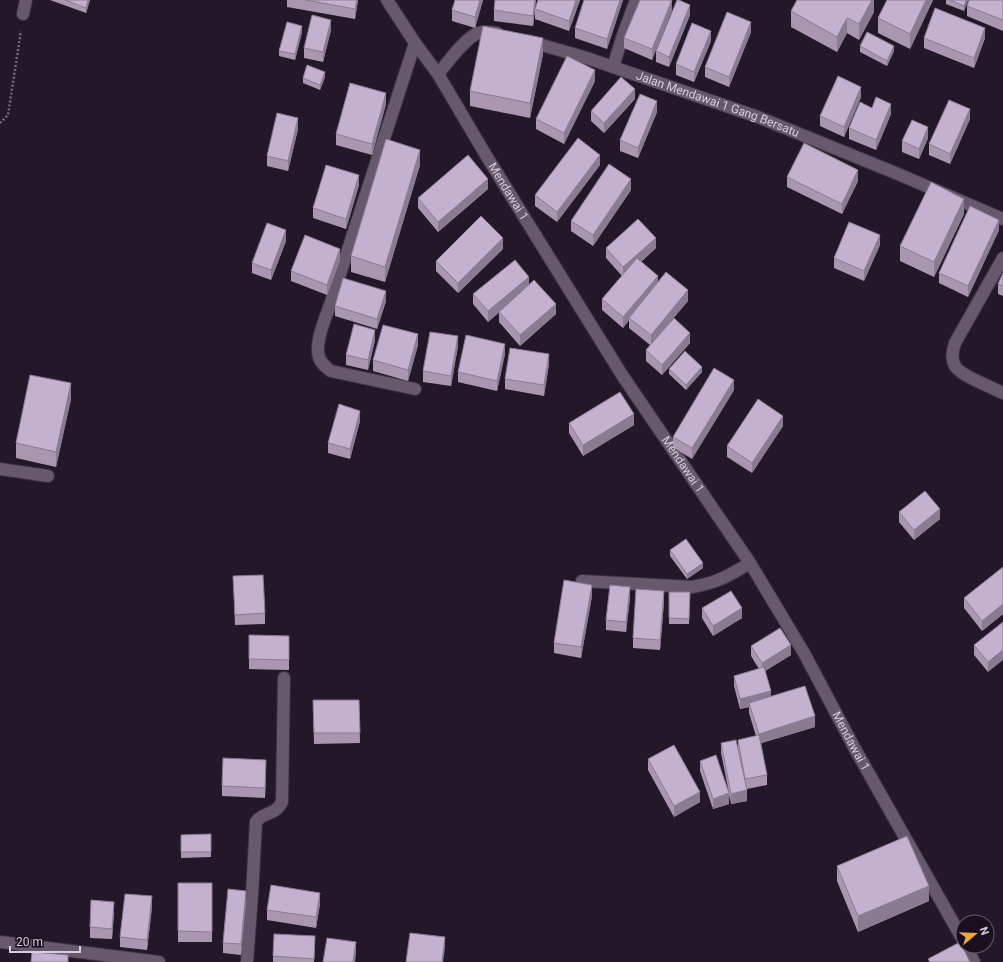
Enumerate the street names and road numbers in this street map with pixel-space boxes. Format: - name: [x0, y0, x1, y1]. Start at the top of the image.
- street label: Jalan Mendawai 1 Gang Bersatu: [634, 68, 801, 140]
- street label: Mendawai 1: [485, 160, 531, 223]
- street label: Mendawai 1: [659, 434, 707, 495]
- street label: Mendawai 1: [829, 709, 873, 773]

